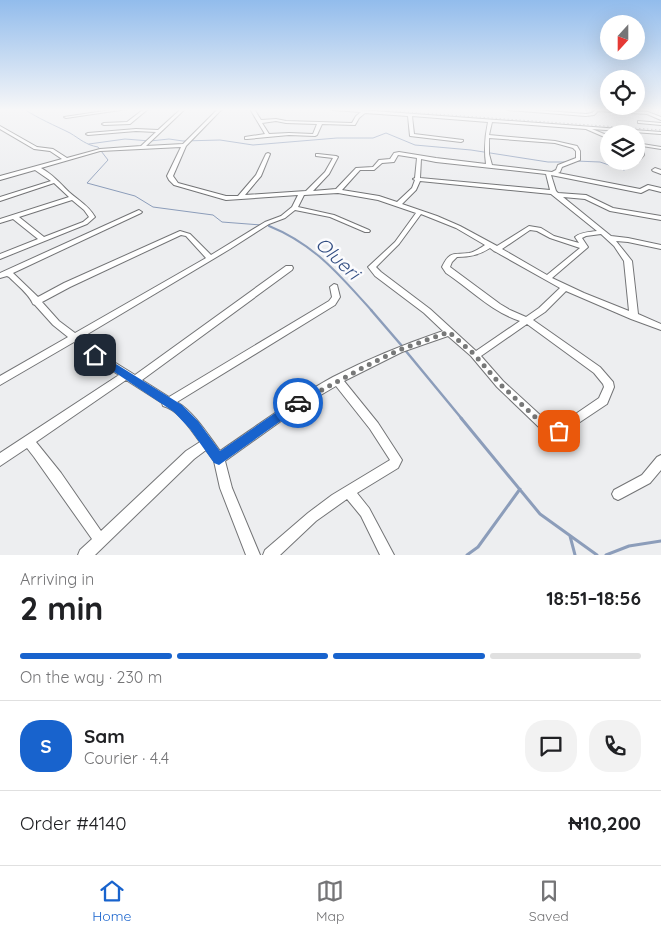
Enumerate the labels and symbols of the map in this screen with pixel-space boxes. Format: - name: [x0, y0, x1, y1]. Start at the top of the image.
- north arrow: [600, 15, 645, 60]
- water label: Olueri: [311, 232, 367, 286]
- pin: [74, 334, 116, 376]
- courier: [273, 378, 323, 428]
- pin: [538, 410, 580, 452]

